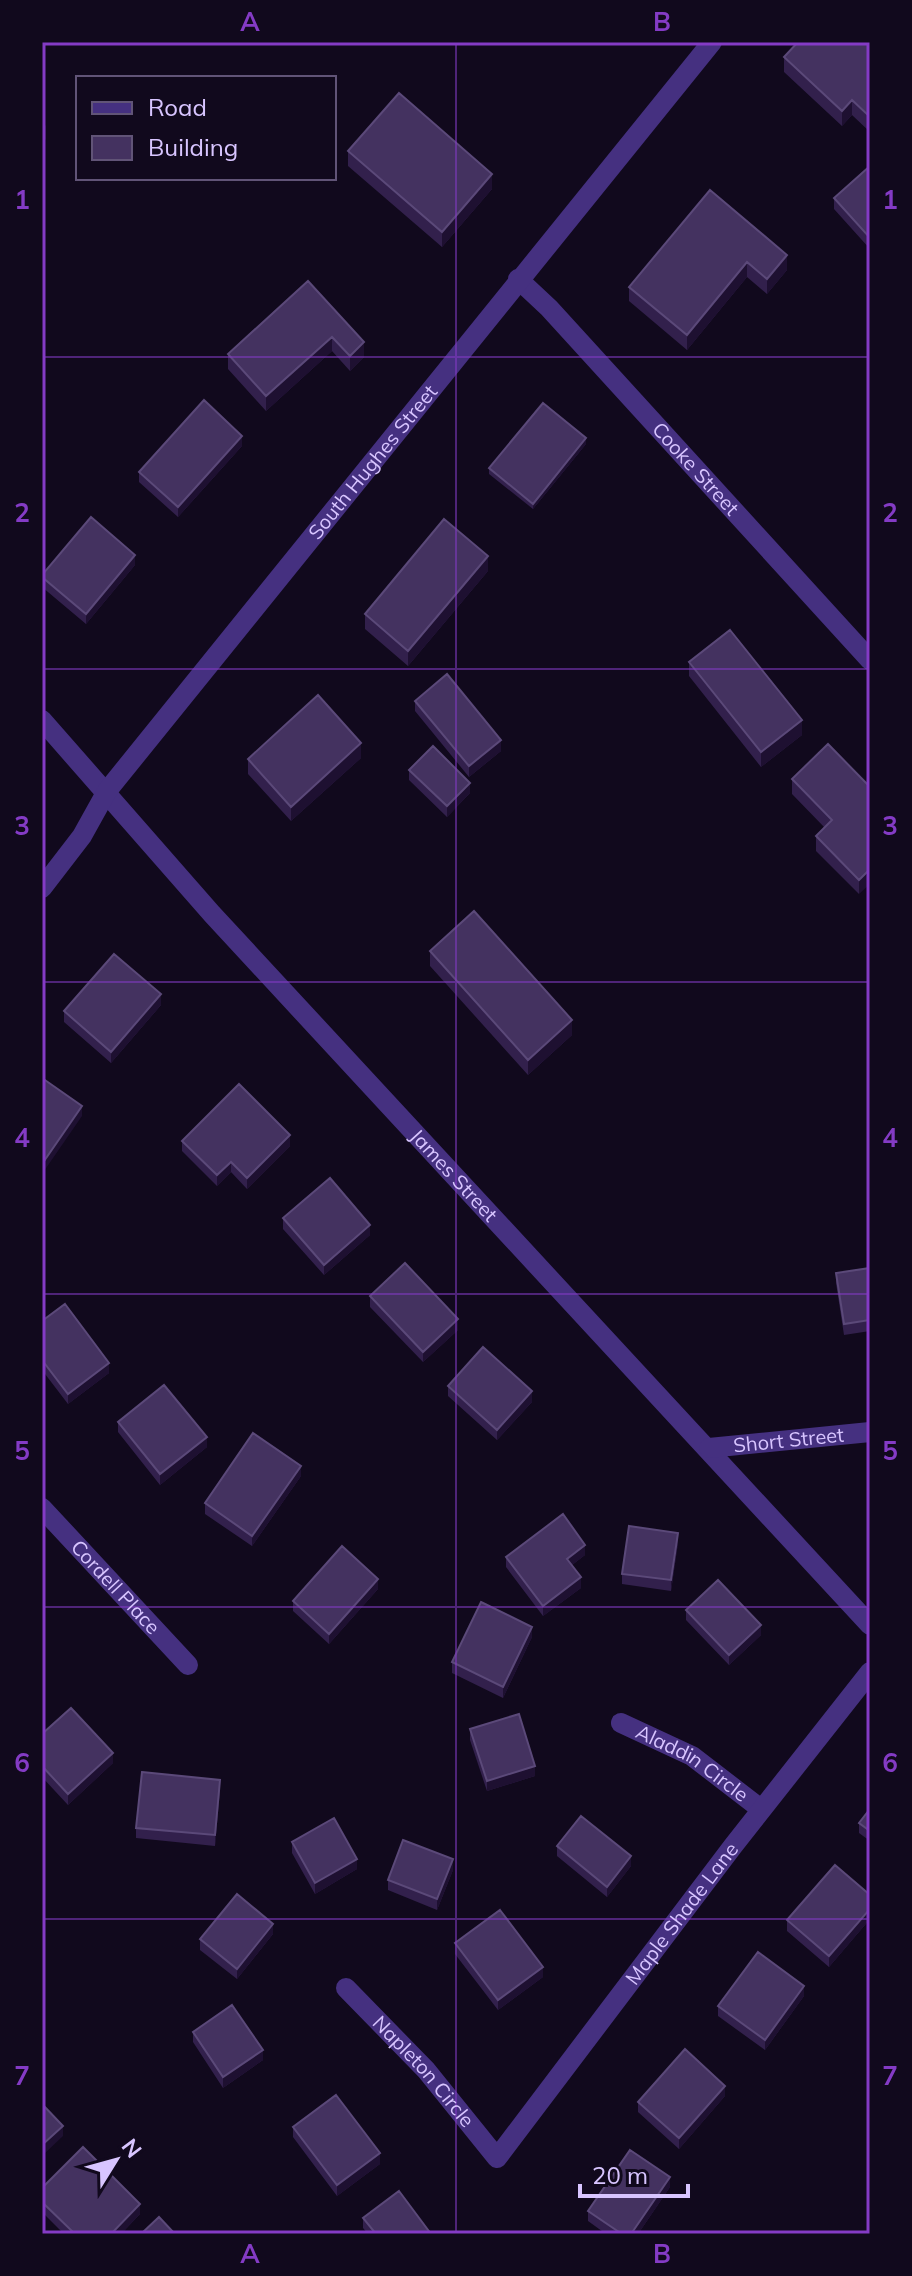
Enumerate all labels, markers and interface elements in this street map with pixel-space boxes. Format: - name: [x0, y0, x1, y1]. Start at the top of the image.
- text: A: [240, 5, 260, 38]
- text: B: [653, 5, 671, 38]
- legend: [76, 76, 336, 180]
- text: Road: [148, 92, 207, 122]
- text: Building: [148, 132, 238, 162]
- text: 1: [14, 183, 30, 216]
- text: 1: [882, 183, 898, 216]
- street label: South Hughes Street: [302, 379, 442, 544]
- street label: Cooke Street: [647, 417, 745, 520]
- text: 2: [14, 496, 30, 529]
- text: 2: [882, 496, 898, 529]
- text: 3: [14, 809, 30, 842]
- text: 3: [882, 809, 898, 842]
- text: 4: [14, 1121, 30, 1154]
- text: 4: [882, 1121, 898, 1154]
- street label: James Street: [405, 1123, 503, 1227]
- street label: Short Street: [732, 1422, 845, 1458]
- text: 5: [14, 1434, 30, 1467]
- text: 5: [882, 1434, 898, 1467]
- street label: Cordell Place: [66, 1534, 166, 1639]
- street label: Aladdin Circle: [632, 1719, 754, 1807]
- text: 6: [14, 1746, 30, 1779]
- text: 6: [882, 1746, 898, 1779]
- street label: Maple Shade Lane: [620, 1837, 743, 1989]
- street label: Napleton Circle: [368, 2010, 480, 2132]
- text: 7: [14, 2059, 30, 2092]
- text: 7: [882, 2059, 898, 2092]
- north arrow: [76, 2120, 156, 2200]
- text: N: [116, 2133, 148, 2163]
- scale bar: [580, 2148, 688, 2198]
- text: 20 m: [592, 2160, 648, 2190]
- text: A: [240, 2237, 260, 2270]
- text: B: [653, 2237, 671, 2270]

